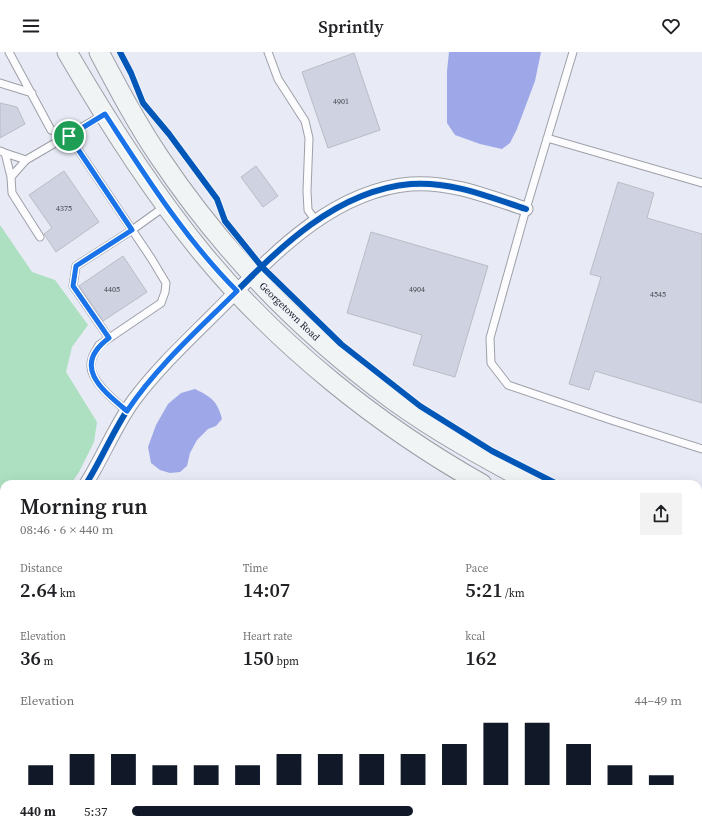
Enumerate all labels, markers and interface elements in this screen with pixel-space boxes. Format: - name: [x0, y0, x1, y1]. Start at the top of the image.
- text: Sprintly: [318, 14, 384, 39]
- icon: menu: [20, 15, 42, 37]
- icon: heart: [660, 15, 682, 37]
- house number: 4901: [333, 96, 349, 107]
- pin: [52, 119, 86, 153]
- icon: arrive: [58, 125, 80, 147]
- house number: 4375: [56, 203, 72, 214]
- street label: Georgetown Road: [257, 279, 323, 344]
- house number: 4405: [104, 284, 120, 295]
- house number: 4904: [409, 284, 425, 295]
- house number: 4545: [650, 289, 666, 300]
- text: Morning run: [20, 491, 148, 521]
- button: share: [640, 493, 682, 535]
- text: 08:46 · 6 × 440 m: [20, 521, 114, 538]
- text: Distance: [20, 561, 63, 576]
- text: Time: [243, 561, 268, 576]
- text: Pace: [465, 561, 488, 576]
- text: 2.64: [20, 576, 57, 604]
- text: 14:07: [243, 576, 290, 604]
- text: 5:21: [465, 576, 503, 604]
- text: km: [57, 586, 76, 601]
- text: /km: [503, 586, 525, 601]
- text: Elevation: [20, 629, 66, 644]
- text: Heart rate: [243, 629, 292, 644]
- text: kcal: [465, 629, 485, 644]
- text: 36: [20, 644, 41, 672]
- text: 150: [243, 644, 274, 672]
- text: 162: [465, 644, 497, 672]
- text: m: [41, 654, 53, 669]
- text: bpm: [274, 654, 299, 669]
- text: Elevation: [20, 692, 74, 709]
- text: 44–49 m: [635, 692, 682, 709]
- text: 440 m: [20, 803, 56, 820]
- text: 5:37: [84, 803, 107, 820]

